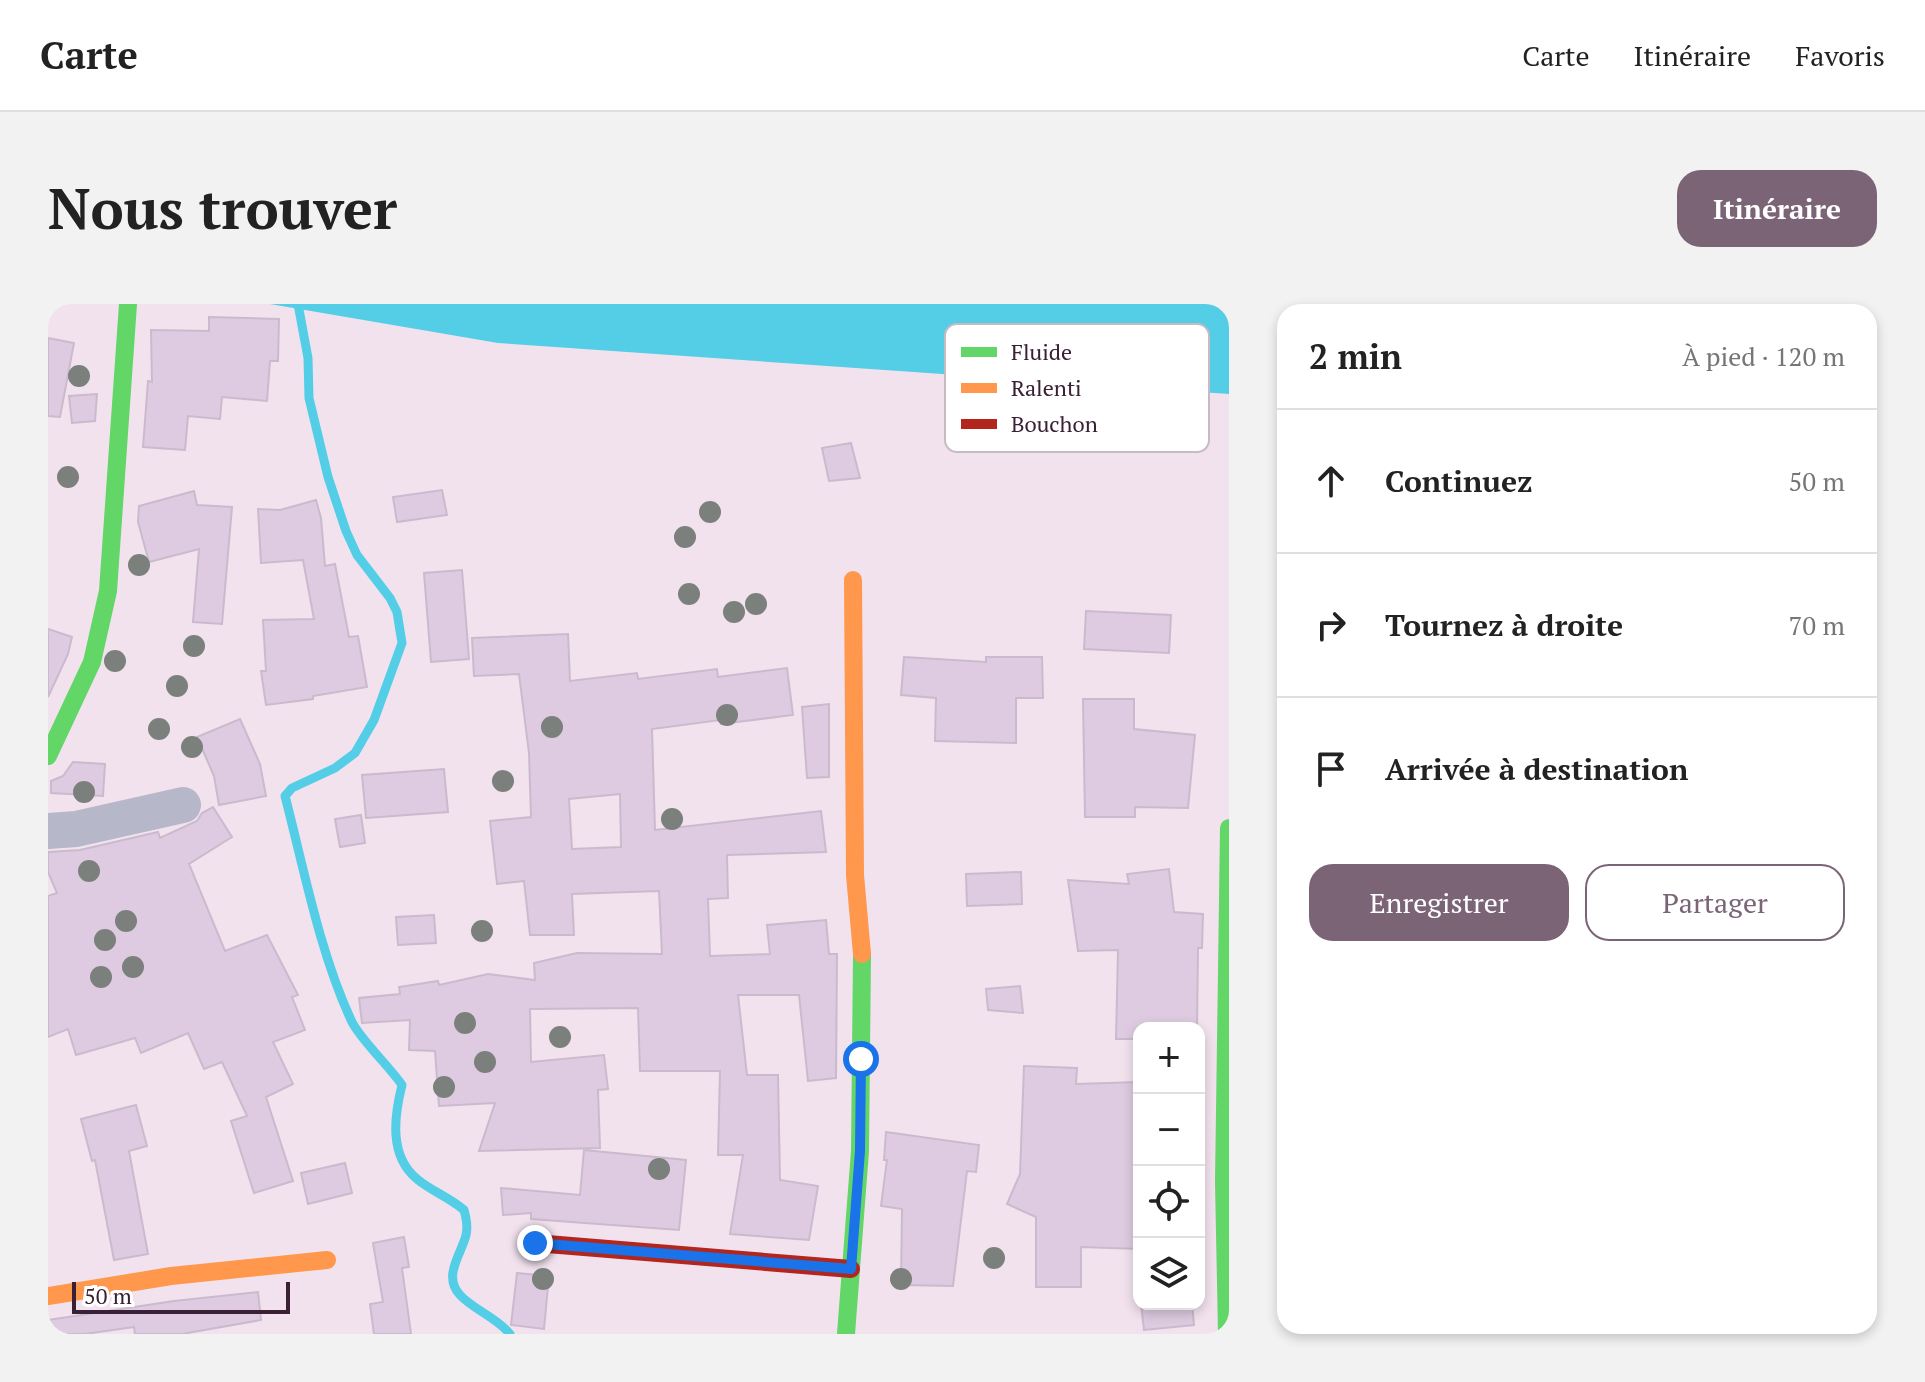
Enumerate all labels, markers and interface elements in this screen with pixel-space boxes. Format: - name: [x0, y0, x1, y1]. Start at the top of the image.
- text: Carte: [40, 30, 138, 80]
- text: Carte: [1522, 37, 1590, 74]
- text: Itinéraire: [1634, 37, 1751, 74]
- text: Favoris: [1795, 37, 1885, 74]
- button: Itinéraire: [1677, 170, 1877, 247]
- text: Nous trouver: [48, 171, 397, 245]
- legend: [945, 324, 1209, 452]
- text: 2 min: [1309, 334, 1402, 379]
- text: Fluide: [1011, 337, 1072, 366]
- text: À pied · 120 m: [1682, 339, 1845, 373]
- text: Ralenti: [1011, 373, 1082, 402]
- text: Bouchon: [1011, 409, 1098, 438]
- icon: ahead: [1309, 459, 1353, 503]
- text: Continuez: [1385, 461, 1532, 501]
- text: 50 m: [1789, 464, 1845, 498]
- icon: right: [1309, 603, 1353, 647]
- text: Tournez à droite: [1385, 605, 1623, 645]
- text: 70 m: [1789, 608, 1845, 642]
- icon: arrive: [1309, 747, 1353, 791]
- text: Arrivée à destination: [1385, 749, 1688, 789]
- button: Enregistrer: [1309, 864, 1569, 941]
- button: Partager: [1585, 864, 1845, 941]
- map controls: [1133, 1022, 1205, 1310]
- button: +: [1133, 1022, 1205, 1094]
- route start: [843, 1041, 879, 1077]
- button: −: [1133, 1094, 1205, 1166]
- button: locate: [1133, 1166, 1205, 1238]
- route end: [517, 1225, 553, 1261]
- button: layers: [1133, 1238, 1205, 1310]
- scale bar: [72, 1278, 290, 1314]
- text: 50 m: [84, 1281, 132, 1310]

